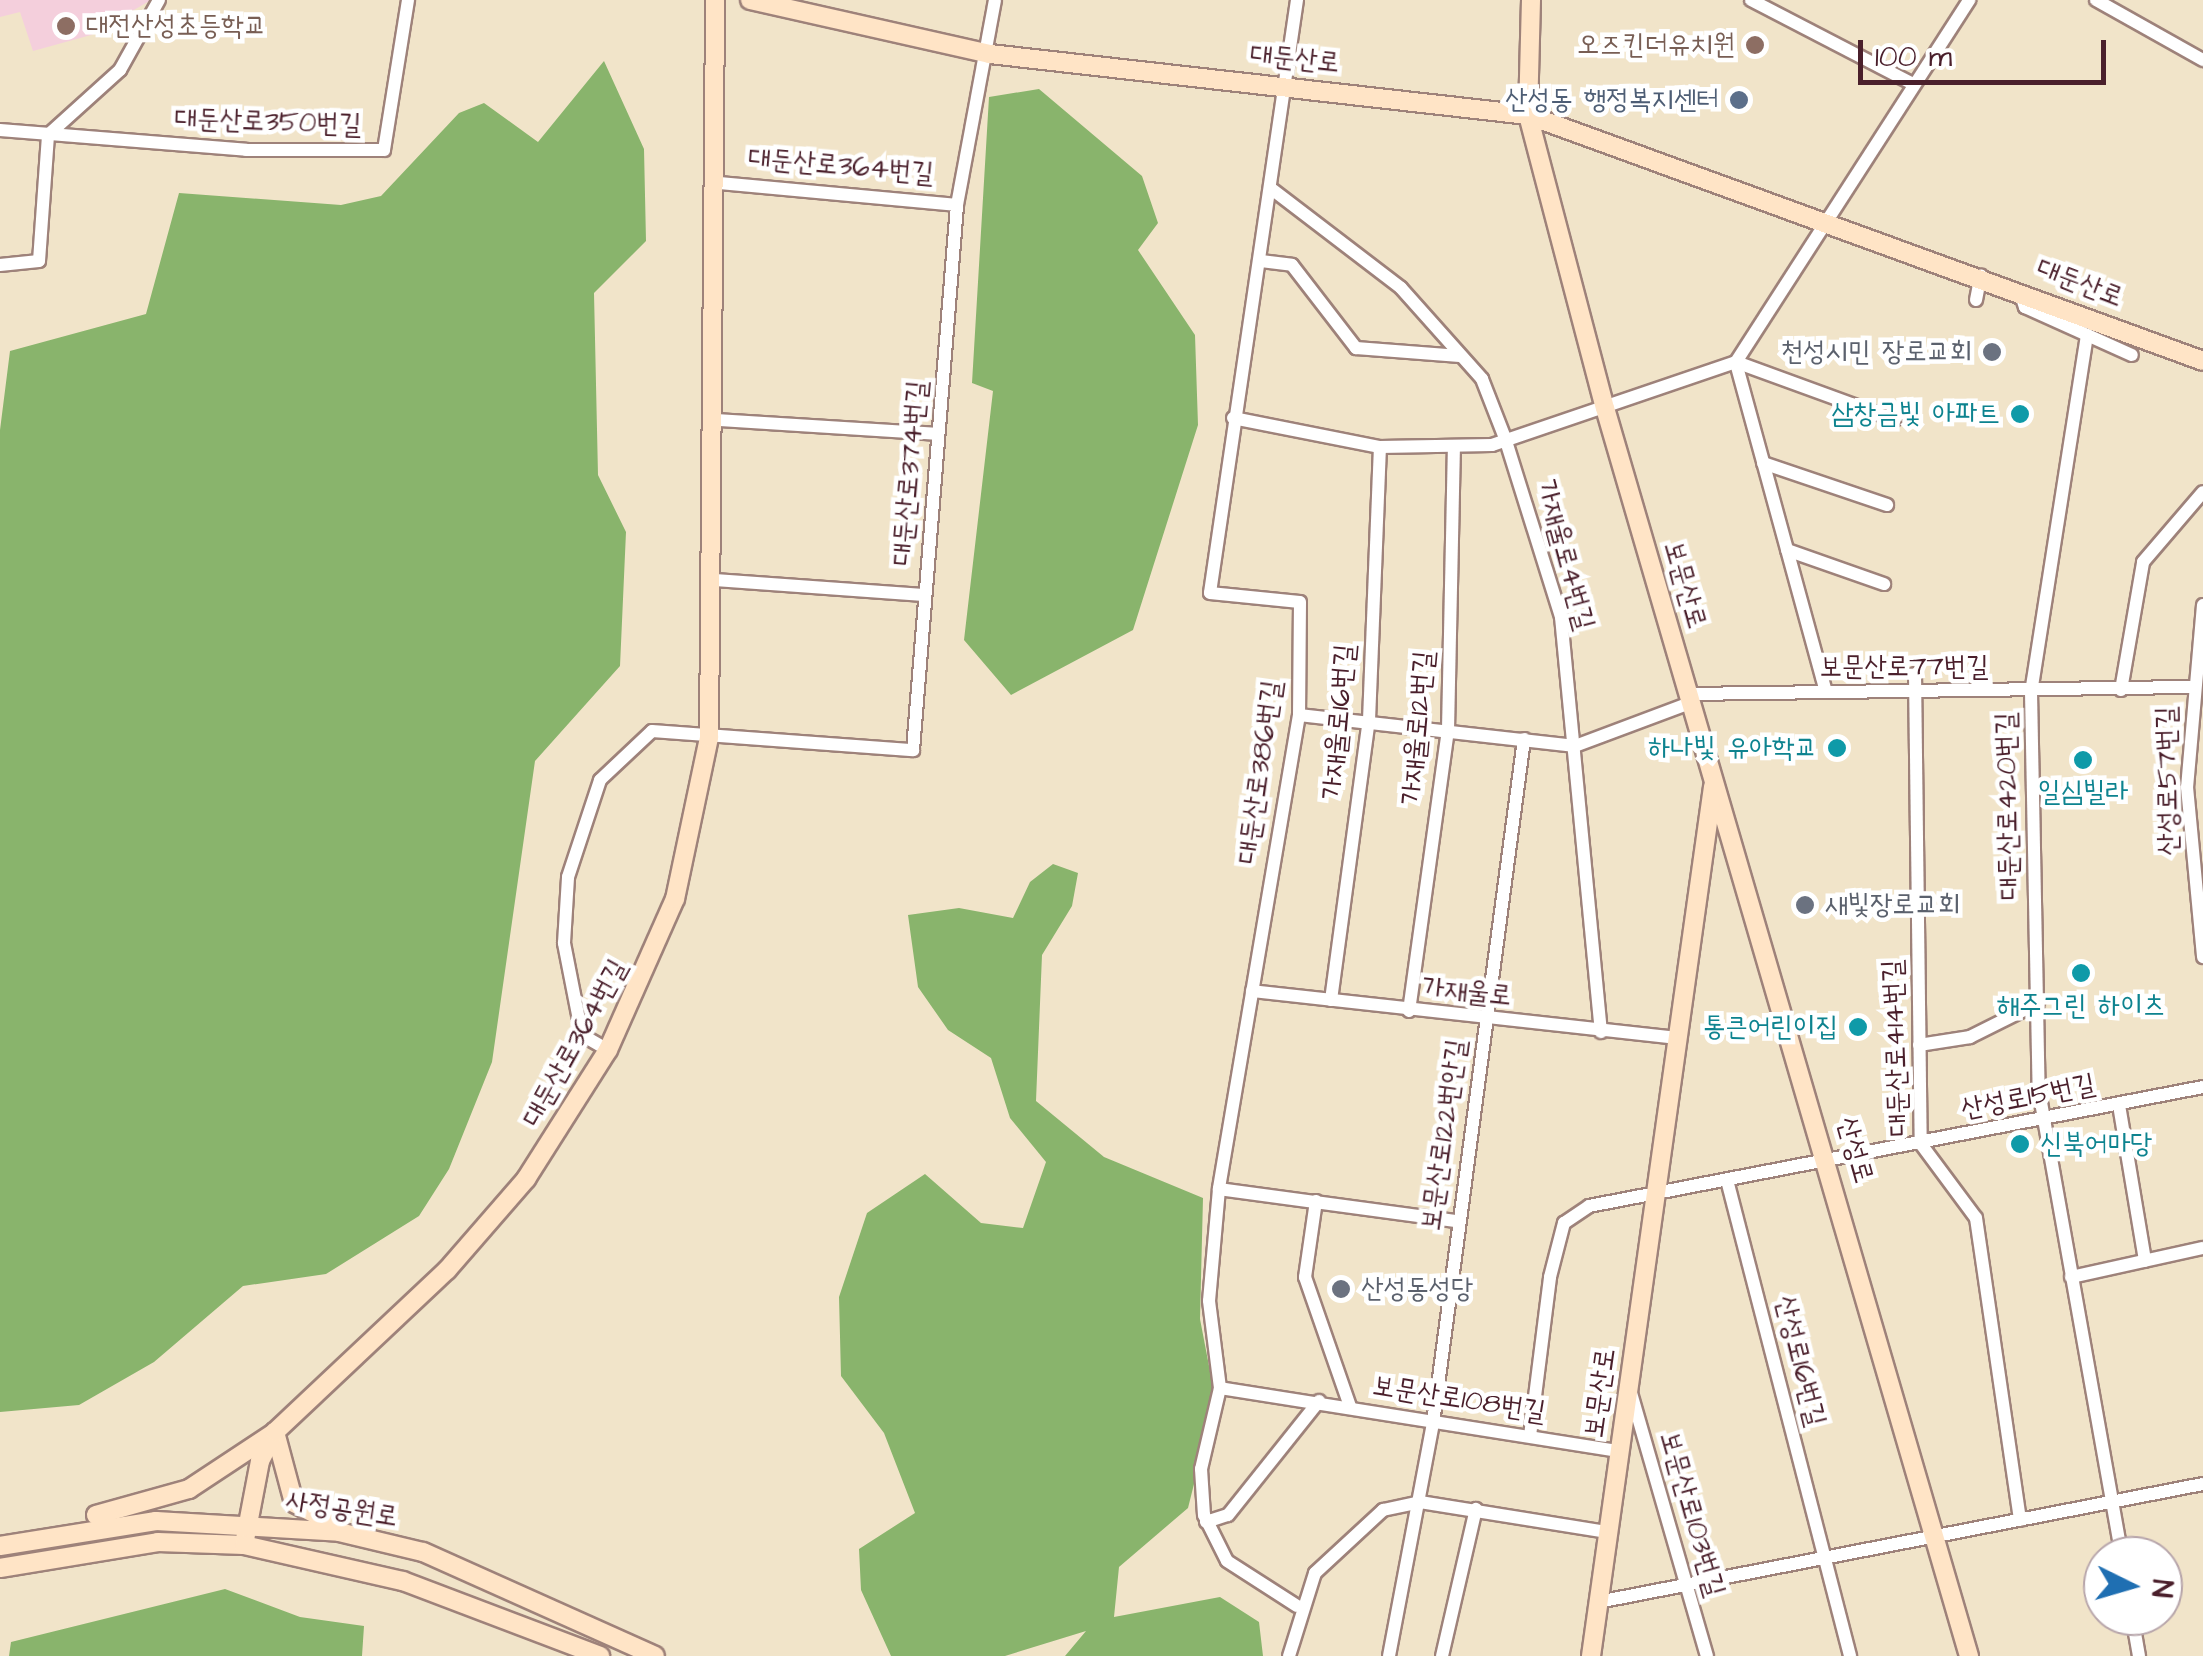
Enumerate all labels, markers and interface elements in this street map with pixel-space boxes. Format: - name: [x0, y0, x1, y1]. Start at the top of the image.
- place label: 대전산성초등학교: [86, 9, 266, 43]
- marker: 대전산성초등학교: [55, 15, 77, 37]
- scale bar: [1863, 20, 2110, 82]
- place label: 오즈킨더유치원: [1577, 28, 1735, 62]
- marker: 오즈킨더유치원: [1744, 34, 1766, 56]
- text: 100 m: [1875, 36, 1952, 78]
- street label: 대둔산로: [1248, 38, 1342, 80]
- place label: 산성동 행정복지센터: [1505, 83, 1719, 117]
- marker: 산성동 행정복지센터: [1728, 89, 1750, 111]
- street label: 대둔산로350번길: [174, 102, 362, 142]
- street label: 대둔산로364번길: [747, 141, 935, 191]
- street label: 대둔산로: [2032, 251, 2128, 315]
- place label: 천성시민 장로교회: [1781, 335, 1972, 369]
- marker: 천성시민 장로교회: [1981, 341, 2003, 363]
- street label: 대둔산로374번길: [885, 379, 935, 567]
- place label: 삼창금빛 아파트: [1831, 397, 2000, 431]
- marker: 삼창금빛 아파트: [2009, 403, 2031, 425]
- street label: 가재울로4번길: [1529, 476, 1601, 634]
- street label: 보문산로: [1656, 537, 1714, 633]
- street label: 가재울로16번길: [1315, 643, 1363, 801]
- street label: 가재울로12번길: [1395, 649, 1441, 807]
- street label: 보문산로77번길: [1819, 650, 1989, 684]
- street label: 대둔산로386번길: [1230, 678, 1290, 866]
- street label: 산성로57번길: [2150, 706, 2186, 856]
- street label: 대둔산로420번길: [1990, 712, 2026, 900]
- place label: 하나빛 유아학교: [1648, 731, 1817, 765]
- marker: 하나빛 유아학교: [1826, 737, 1848, 759]
- marker: 일심빌라: [2072, 749, 2094, 771]
- place label: 일심빌라: [2038, 775, 2128, 809]
- place label: 새빛장로교회: [1825, 888, 1960, 922]
- marker: 새빛장로교회: [1794, 894, 1816, 916]
- street label: 대둔산로364번길: [515, 953, 635, 1133]
- street label: 대둔산로414번길: [1876, 959, 1916, 1137]
- marker: 해주그린 하이츠: [2070, 962, 2092, 984]
- street label: 가재울로: [1420, 971, 1514, 1013]
- place label: 해주그린 하이츠: [1997, 989, 2165, 1023]
- place label: 통큰어린이집: [1703, 1010, 1838, 1044]
- marker: 통큰어린이집: [1847, 1016, 1869, 1038]
- street label: 보문산로122번안길: [1414, 1037, 1474, 1233]
- street label: 산성로15번길: [1958, 1068, 2098, 1126]
- street label: 산성로: [1830, 1113, 1880, 1187]
- place label: 신북어마당: [2040, 1127, 2153, 1161]
- marker: 신북어마당: [2009, 1133, 2031, 1155]
- place label: 산성동성당: [1361, 1272, 1474, 1306]
- marker: 산성동성당: [1330, 1278, 1352, 1300]
- street label: 산성로16번길: [1768, 1292, 1832, 1430]
- street label: 보문산로: [1577, 1346, 1623, 1440]
- street label: 보문산로108번길: [1370, 1369, 1548, 1429]
- street label: 보문산로103번길: [1652, 1427, 1732, 1601]
- street label: 사정공원로: [284, 1484, 400, 1534]
- north arrow: [2083, 1536, 2183, 1636]
- text: N: [2141, 1578, 2182, 1599]

